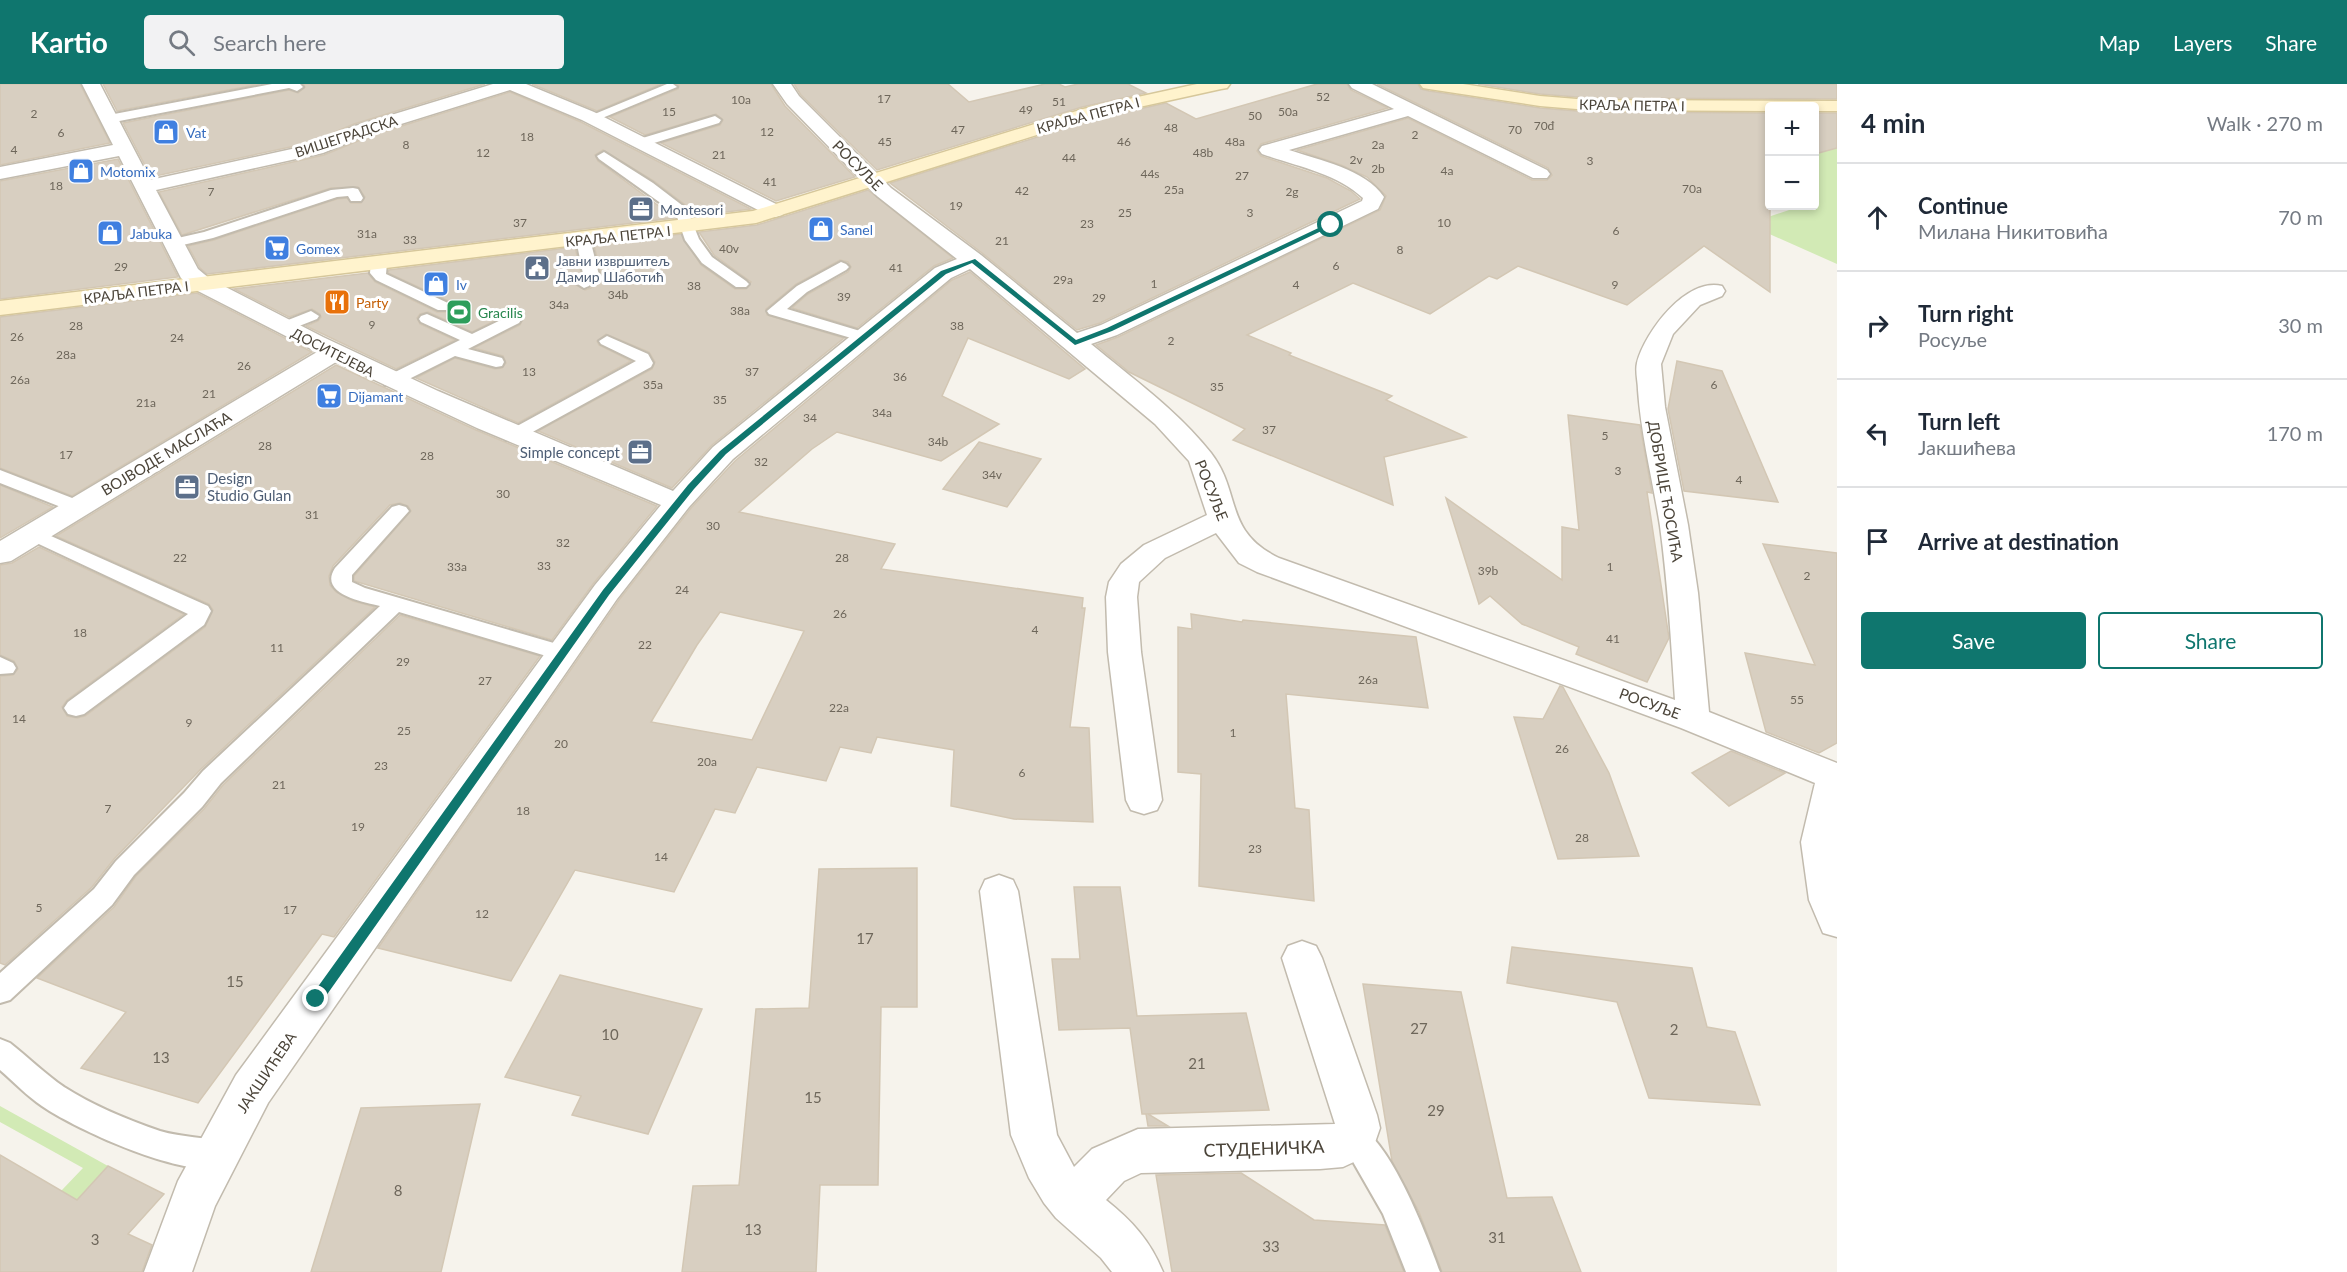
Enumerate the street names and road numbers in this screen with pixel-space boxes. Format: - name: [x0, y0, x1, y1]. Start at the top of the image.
- street label: КРАЉА ПЕТРА I: [1035, 93, 1141, 137]
- street label: КРАЉА ПЕТРА I: [1579, 96, 1685, 114]
- street label: ВИШЕГРАДСКА: [293, 111, 400, 161]
- street label: РОСУЉЕ: [829, 136, 887, 194]
- street label: КРАЉА ПЕТРА I: [565, 222, 671, 250]
- street label: КРАЉА ПЕТРА I: [82, 277, 190, 307]
- street label: ДОСИТЕЈЕВА: [289, 324, 378, 380]
- street label: ВОЈВОДЕ МАСЛАЋА: [98, 407, 235, 499]
- street label: ДОБРИЦЕ ЋОСИЋА: [1645, 419, 1687, 564]
- street label: РОСУЉЕ: [1192, 457, 1232, 523]
- street label: РОСУЉЕ: [1617, 684, 1683, 722]
- street label: ЈАКШИЋЕВА: [232, 1027, 300, 1116]
- street label: СТУДЕНИЧКА: [1203, 1135, 1326, 1161]

